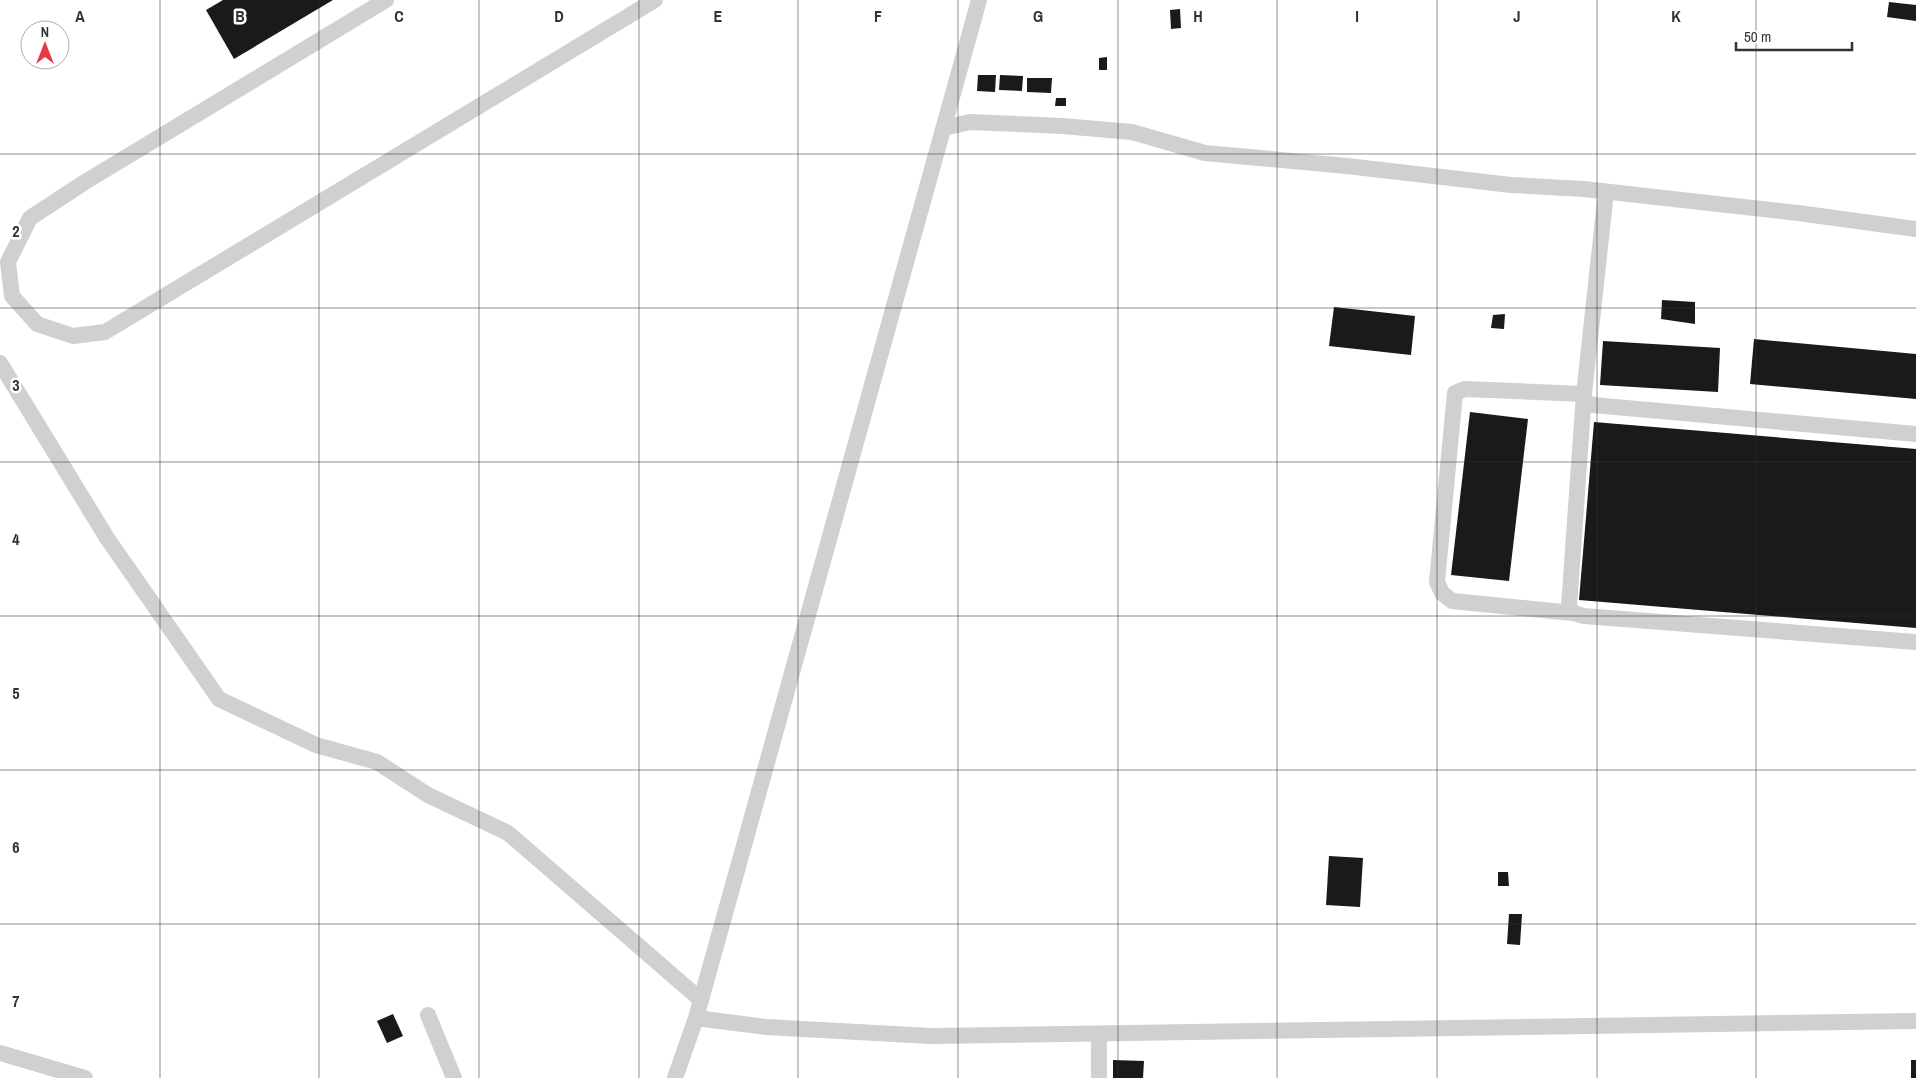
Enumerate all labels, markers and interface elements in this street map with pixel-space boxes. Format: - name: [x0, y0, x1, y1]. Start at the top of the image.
- text: A: [75, 5, 85, 27]
- text: B: [235, 5, 245, 27]
- text: C: [394, 5, 404, 27]
- text: D: [554, 5, 564, 27]
- text: E: [714, 5, 723, 27]
- text: F: [874, 5, 882, 27]
- text: G: [1033, 5, 1043, 27]
- text: H: [1193, 5, 1203, 27]
- text: I: [1355, 5, 1359, 27]
- text: J: [1513, 5, 1521, 27]
- text: K: [1671, 5, 1681, 27]
- north arrow: [20, 20, 70, 70]
- scale bar: [1736, 20, 1852, 52]
- text: N: [41, 23, 49, 41]
- text: 50 m: [1744, 26, 1771, 47]
- text: 2: [12, 220, 20, 242]
- text: 3: [12, 374, 20, 396]
- text: 4: [12, 528, 20, 550]
- text: 5: [12, 682, 20, 704]
- text: 6: [12, 836, 20, 858]
- text: 7: [12, 990, 20, 1012]

